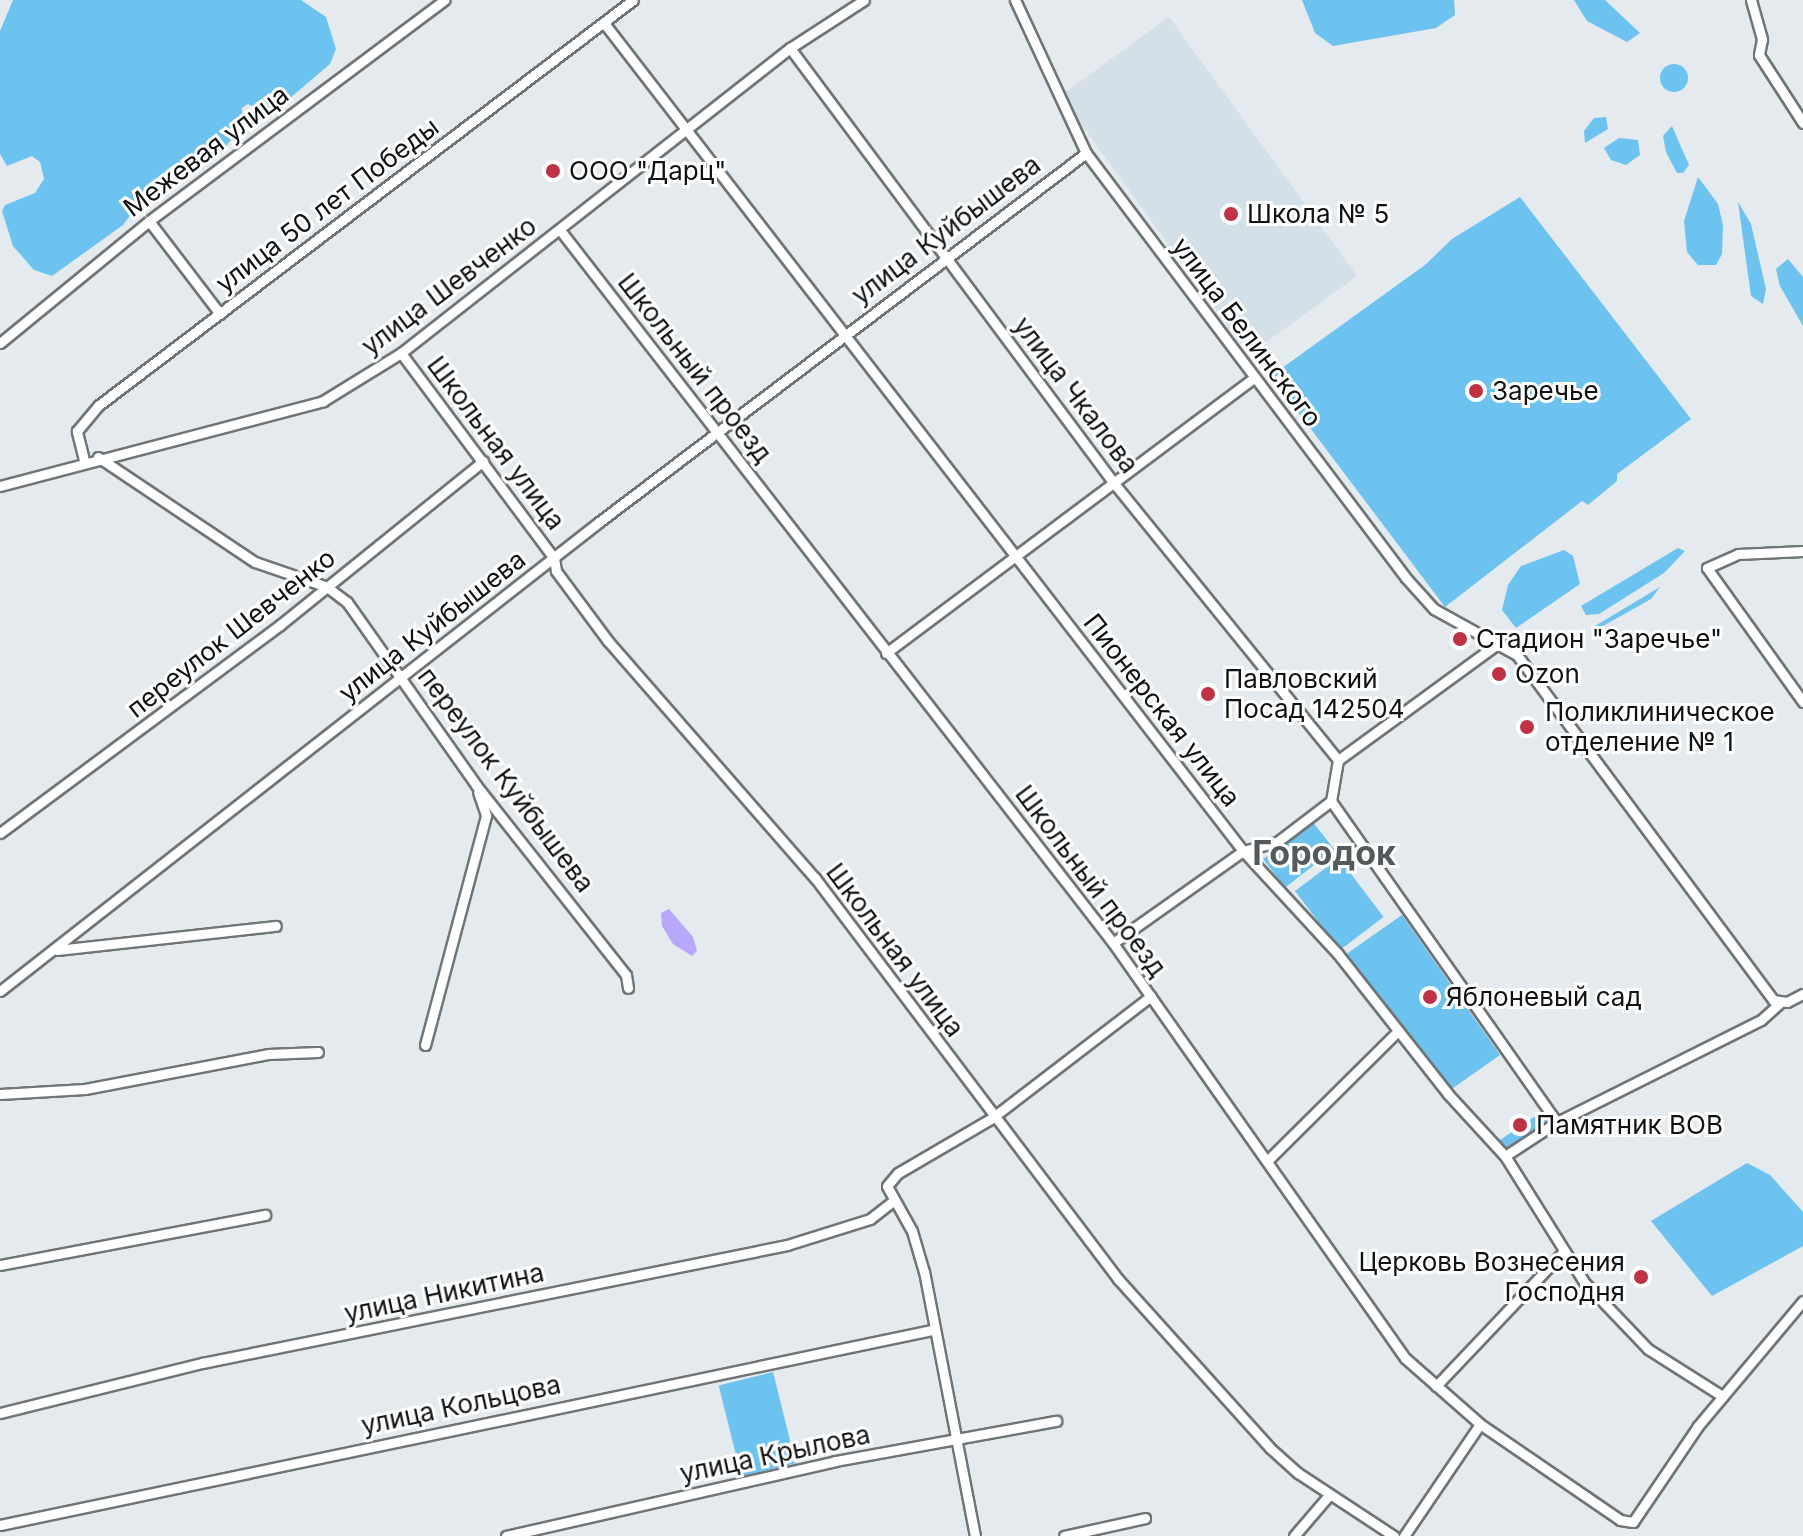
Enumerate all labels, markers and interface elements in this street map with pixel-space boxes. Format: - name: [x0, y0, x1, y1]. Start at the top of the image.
- street label: Межевая улица: [117, 79, 295, 223]
- street label: улица 50 лет Победы: [209, 111, 445, 299]
- street label: улица Куйбышева: [846, 149, 1046, 311]
- place label: ООО "Дарц": [569, 155, 726, 187]
- marker: ООО "Дарц": [544, 162, 562, 180]
- place label: Школа № 5: [1247, 198, 1389, 230]
- marker: Школа № 5: [1222, 205, 1240, 223]
- street label: улица Шевченко: [356, 210, 542, 362]
- street label: улица Белинского: [1166, 231, 1328, 433]
- street label: Школьный проезд: [611, 267, 779, 469]
- street label: улица Чкалова: [1007, 311, 1145, 479]
- street label: Школьная улица: [421, 350, 571, 536]
- place label: Заречье: [1492, 375, 1599, 407]
- marker: Заречье: [1467, 382, 1485, 400]
- street label: переулок Шевченко: [121, 542, 341, 724]
- street label: улица Куйбышева: [333, 544, 531, 708]
- street label: Пионерская улица: [1077, 607, 1247, 813]
- place label: Стадион "Заречье": [1476, 623, 1722, 655]
- marker: Стадион "Заречье": [1451, 630, 1469, 648]
- place label: Ozon: [1515, 658, 1580, 690]
- street label: переулок Куйбышева: [411, 662, 601, 898]
- place label: Павловский Посад 142504: [1224, 663, 1404, 724]
- marker: Ozon: [1490, 665, 1508, 683]
- marker: Павловский Посад 142504: [1199, 685, 1217, 703]
- place label: Поликлиническое отделение № 1: [1545, 696, 1775, 758]
- marker: Поликлиническое отделение № 1: [1516, 716, 1538, 738]
- street label: Школьный проезд: [1009, 779, 1173, 983]
- district label: Городок: [1252, 833, 1396, 873]
- street label: Школьная улица: [820, 857, 970, 1043]
- place label: Яблоневый сад: [1446, 981, 1642, 1013]
- marker: Яблоневый сад: [1421, 988, 1439, 1006]
- place label: Памятник ВОВ: [1536, 1109, 1723, 1141]
- marker: Памятник ВОВ: [1511, 1116, 1529, 1134]
- place label: Церковь Вознесения Господня: [1358, 1246, 1625, 1308]
- street label: улица Никитина: [341, 1257, 547, 1329]
- marker: Церковь Вознесения Господня: [1632, 1268, 1650, 1286]
- street label: улица Кольцова: [358, 1369, 564, 1441]
- street label: улица Крылова: [677, 1419, 873, 1489]

